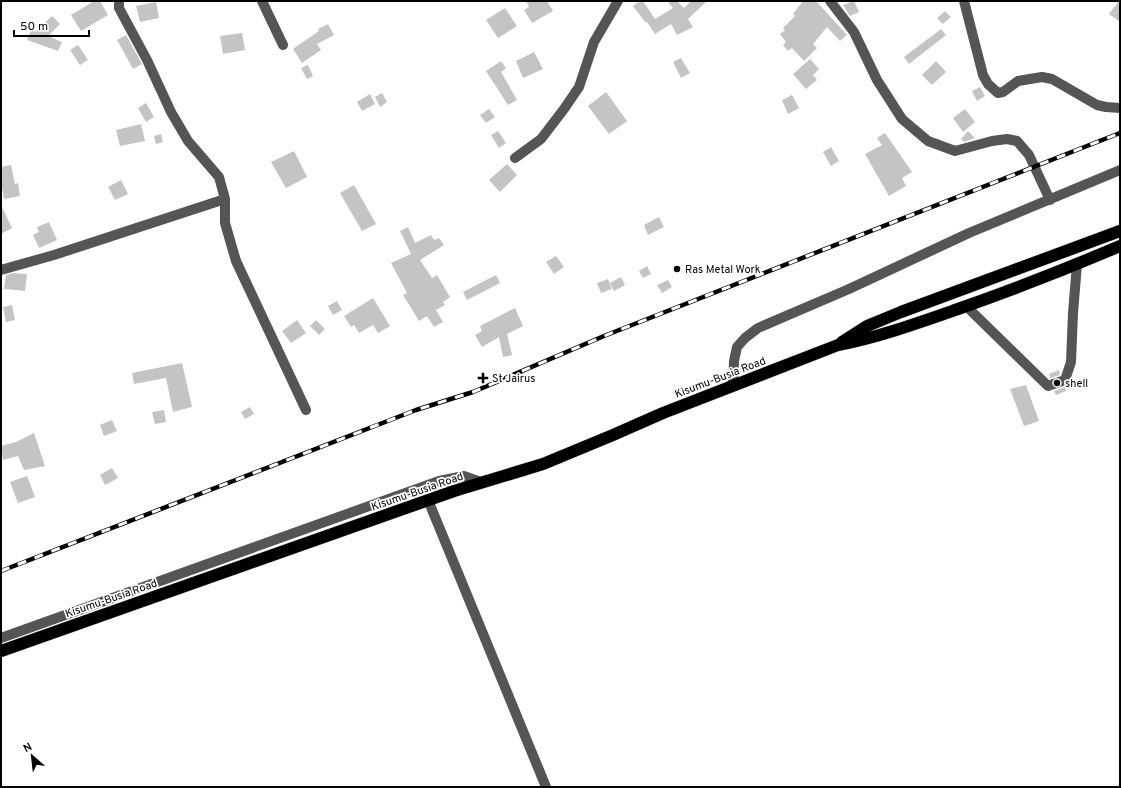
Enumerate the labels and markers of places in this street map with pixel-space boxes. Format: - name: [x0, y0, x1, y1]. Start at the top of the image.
- place label: Ras Metal Work: [685, 263, 761, 277]
- marker: Ras Metal Work: [672, 264, 682, 274]
- marker: St Jairus: [477, 372, 489, 384]
- place label: St Jairus: [492, 372, 535, 386]
- place label: shell: [1065, 377, 1088, 391]
- marker: shell: [1052, 378, 1062, 388]

